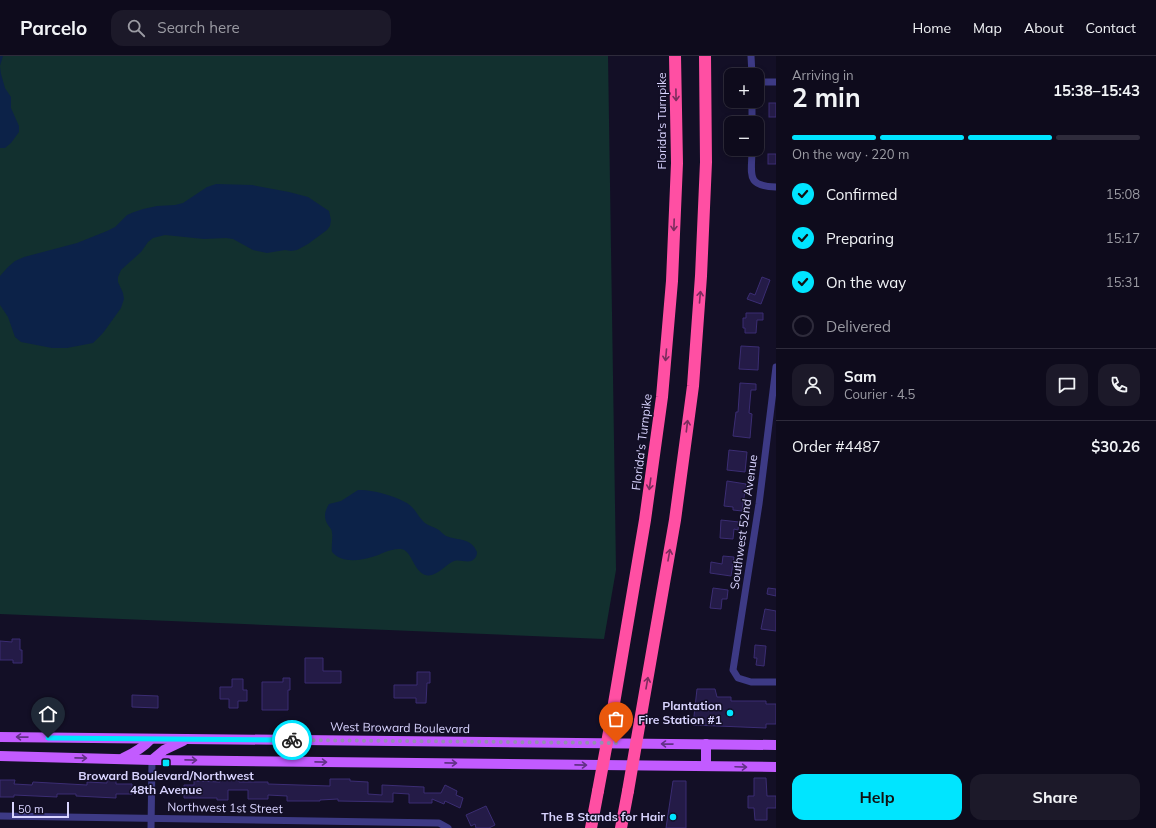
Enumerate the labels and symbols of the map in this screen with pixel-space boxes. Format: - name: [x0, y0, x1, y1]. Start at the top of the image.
- street label: Florida's Turnpike: [654, 72, 669, 170]
- one-way arrow: [672, 88, 680, 101]
- one-way arrow: [670, 218, 678, 231]
- one-way arrow: [696, 291, 703, 304]
- one-way arrow: [662, 348, 669, 361]
- street label: Florida's Turnpike: [628, 393, 655, 491]
- one-way arrow: [684, 420, 691, 433]
- street label: Southwest 52nd Avenue: [727, 454, 760, 590]
- one-way arrow: [646, 477, 654, 490]
- one-way arrow: [665, 549, 673, 562]
- one-way arrow: [643, 677, 651, 690]
- pin: [31, 697, 65, 738]
- place label: Plantation Fire Station #1: [638, 698, 722, 727]
- pin: [599, 702, 633, 743]
- marker: Plantation Fire Station #1: [725, 708, 735, 718]
- street label: West Broward Boulevard: [330, 719, 470, 736]
- courier: [272, 720, 312, 760]
- one-way arrow: [16, 733, 29, 741]
- one-way arrow: [661, 740, 674, 748]
- one-way arrow: [74, 754, 87, 762]
- one-way arrow: [184, 756, 197, 764]
- marker: Broward Boulevard/Northwest 48th Avenue: [161, 758, 171, 768]
- one-way arrow: [314, 758, 327, 766]
- one-way arrow: [444, 759, 457, 767]
- one-way arrow: [574, 761, 587, 769]
- one-way arrow: [734, 763, 747, 771]
- place label: Broward Boulevard/Northwest 48th Avenue: [78, 768, 254, 797]
- street label: Northwest 1st Street: [167, 799, 283, 816]
- scale bar: [12, 800, 69, 819]
- place label: The B Stands for Hair: [541, 809, 665, 824]
- marker: The B Stands for Hair: [668, 812, 678, 822]

